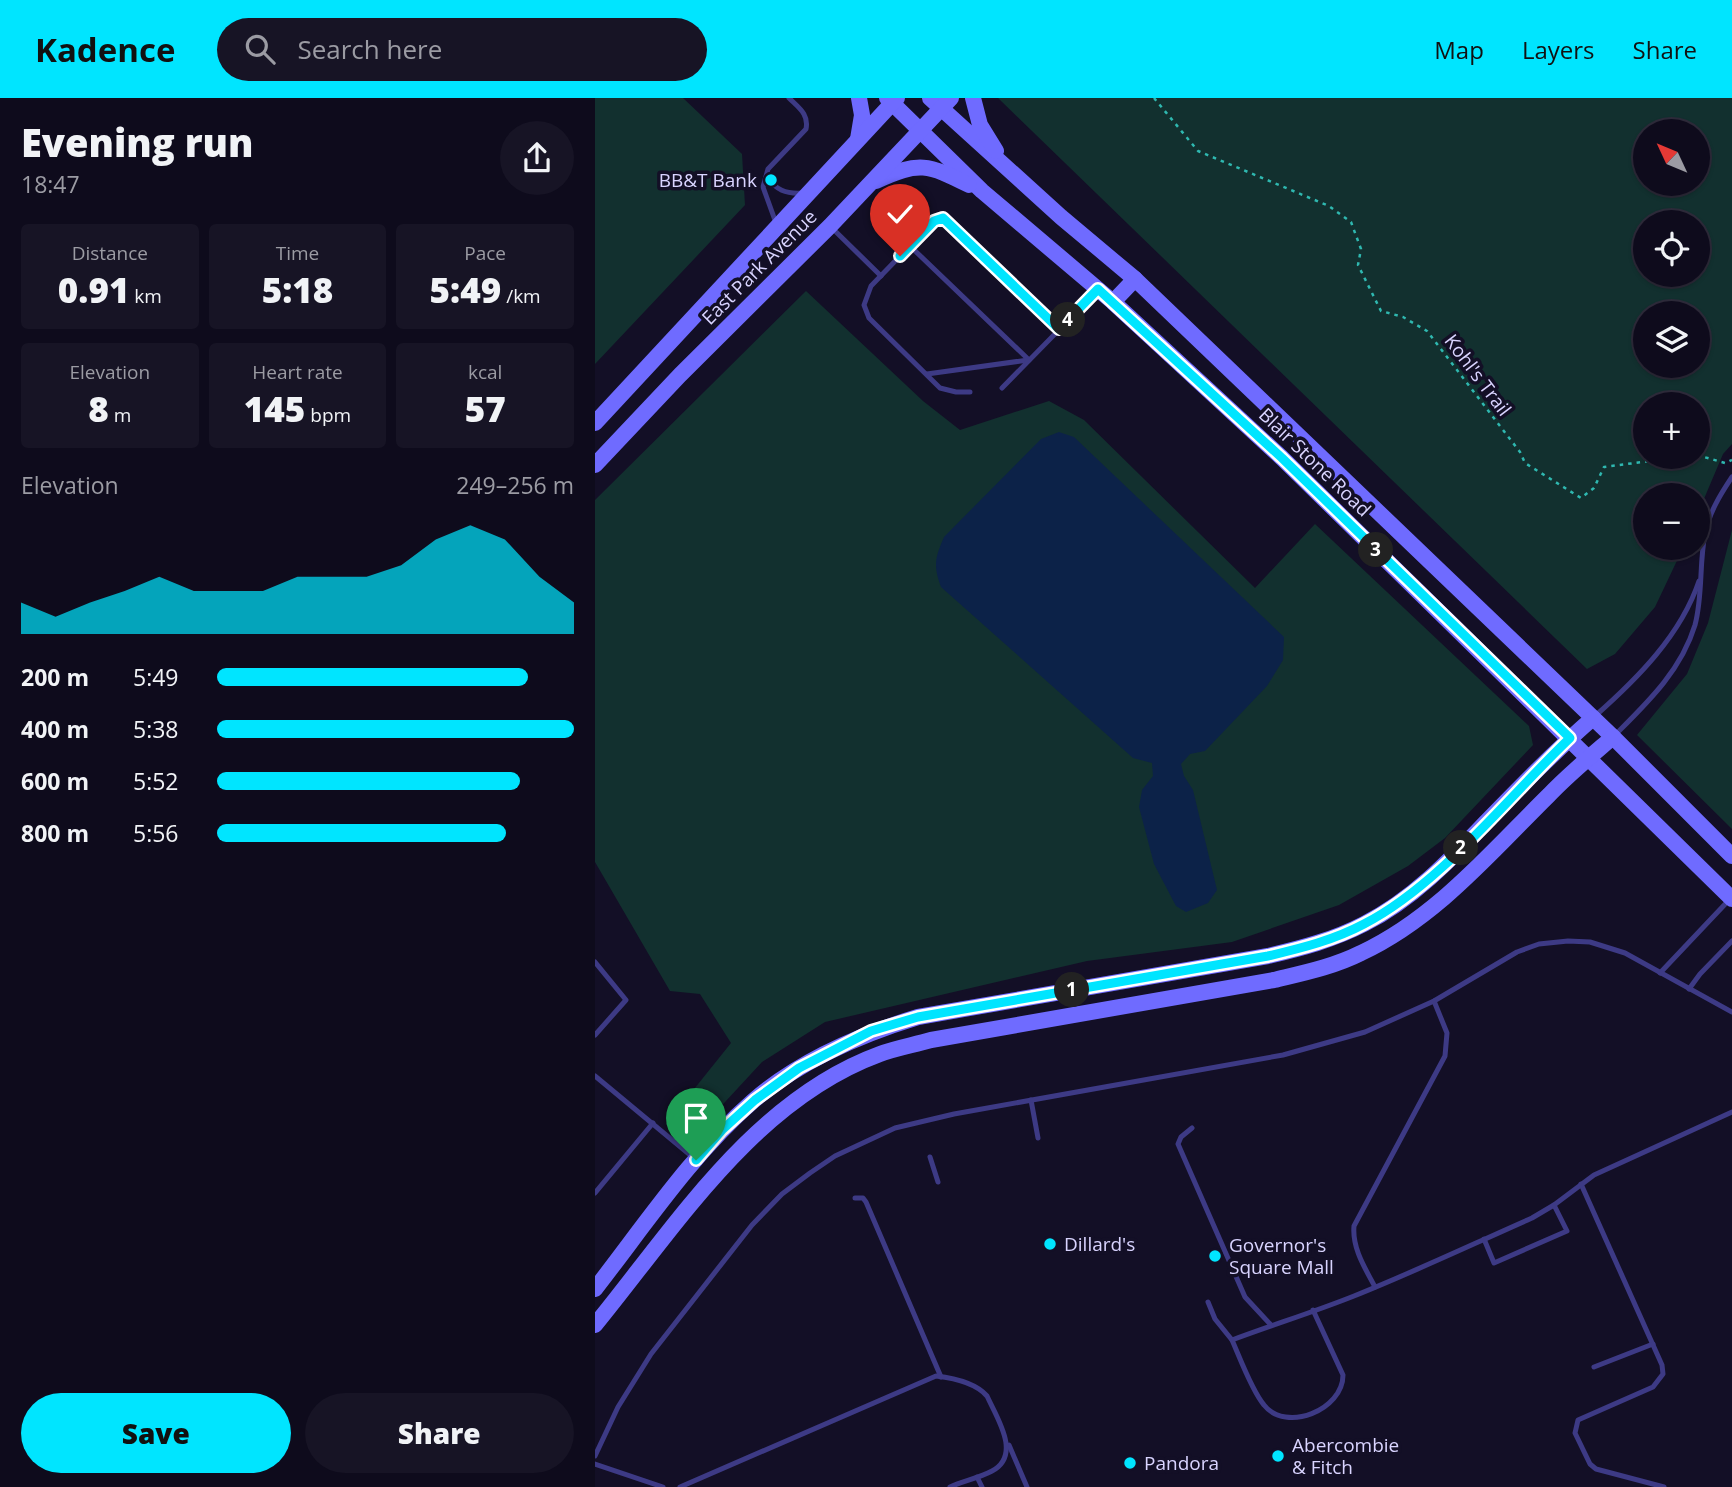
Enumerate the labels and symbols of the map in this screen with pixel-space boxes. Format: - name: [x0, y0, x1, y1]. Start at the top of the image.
- north arrow: [1633, 119, 1710, 196]
- place label: BB&T Bank: [659, 167, 757, 193]
- marker: BB&T Bank: [763, 172, 779, 188]
- pin: [870, 184, 930, 256]
- street label: East Park Avenue: [696, 204, 822, 330]
- pin: 4: [1051, 302, 1085, 338]
- street label: Kohl's Trail: [1439, 329, 1517, 421]
- street label: Blair Stone Road: [1253, 402, 1377, 522]
- pin: 3: [1359, 532, 1393, 568]
- pin: 2: [1443, 830, 1479, 866]
- pin: 1: [1055, 972, 1089, 1008]
- pin: [666, 1088, 726, 1160]
- place label: Dillard's: [1064, 1231, 1135, 1257]
- place label: Governor's Square Mall: [1229, 1232, 1334, 1280]
- marker: Dillard's: [1042, 1236, 1058, 1252]
- marker: Governor's Square Mall: [1207, 1248, 1223, 1264]
- place label: Abercombie & Fitch: [1292, 1432, 1399, 1480]
- marker: Abercombie & Fitch: [1270, 1448, 1286, 1464]
- place label: Pandora: [1144, 1450, 1219, 1476]
- marker: Pandora: [1122, 1455, 1138, 1471]

